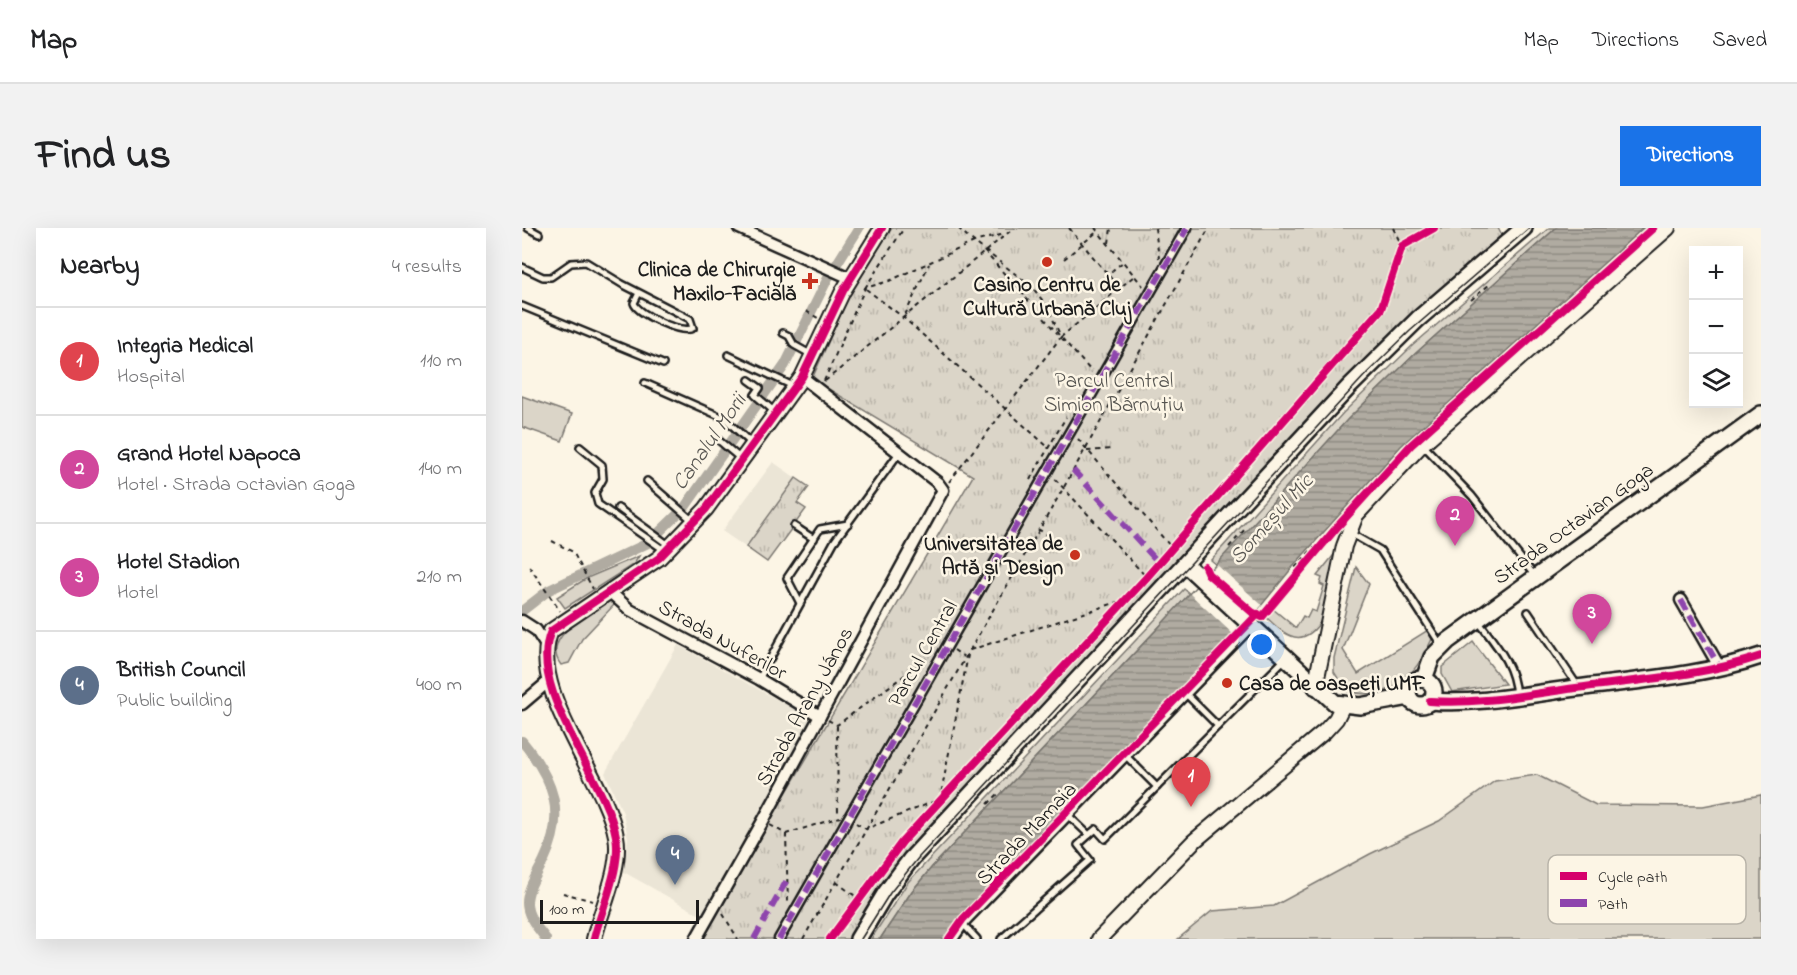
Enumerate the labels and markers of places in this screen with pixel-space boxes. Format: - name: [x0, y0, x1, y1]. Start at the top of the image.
- marker: Casino Centru de Cultură Urbană Cluj: [1040, 255, 1054, 269]
- place label: Clinica de Chirurgie Maxilo-Facială: [638, 256, 797, 310]
- place label: Casino Centru de Cultură Urbană Cluj: [963, 271, 1132, 325]
- marker: Clinica de Chirurgie Maxilo-Facială: [801, 272, 819, 290]
- pin: 2: [1436, 496, 1474, 546]
- place label: Universitatea de Artă și Design: [924, 530, 1064, 586]
- marker: Universitatea de Artă și Design: [1068, 548, 1082, 562]
- pin: 3: [1572, 594, 1612, 644]
- place label: Casa de oaspeți UMF: [1239, 670, 1425, 700]
- marker: Casa de oaspeți UMF: [1220, 676, 1234, 690]
- pin: 1: [1172, 758, 1210, 807]
- pin: 4: [656, 836, 694, 885]

